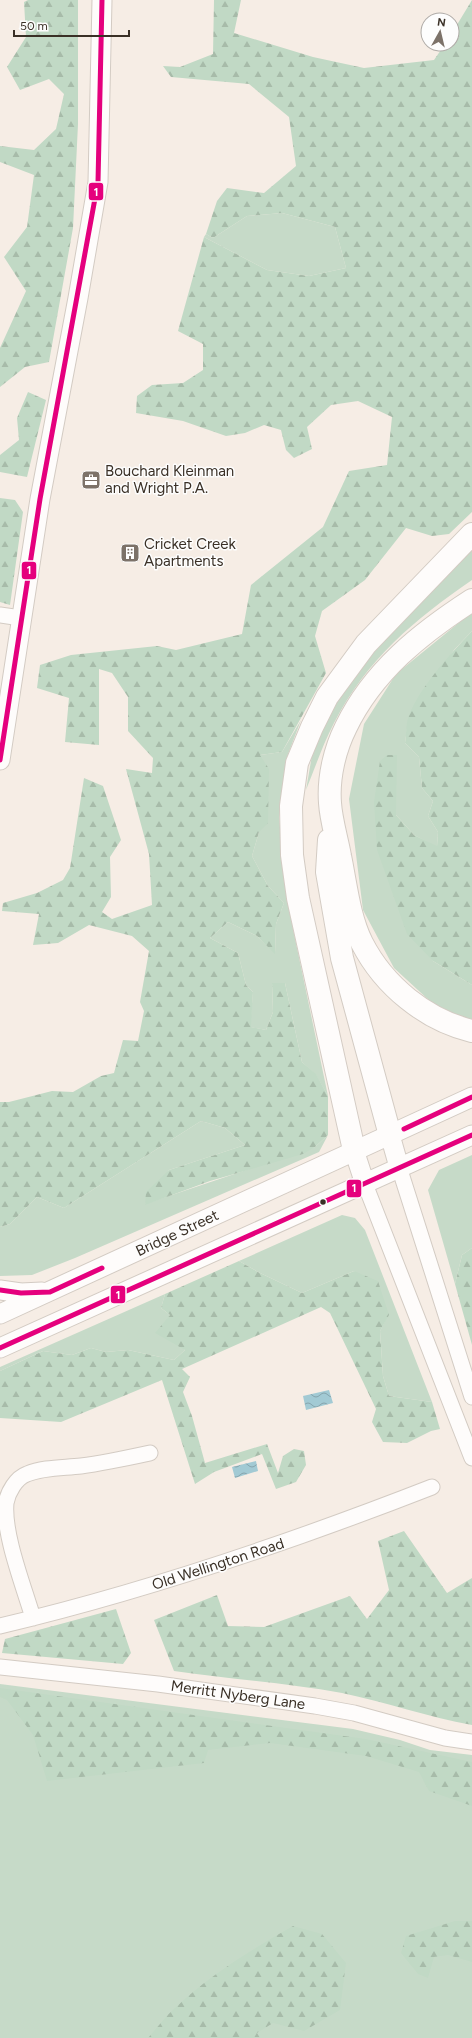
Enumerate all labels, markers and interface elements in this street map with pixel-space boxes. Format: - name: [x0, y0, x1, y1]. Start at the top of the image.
- scale bar: [14, 12, 129, 38]
- north arrow: [420, 12, 460, 52]
- text: N: [436, 16, 446, 30]
- text: 50 m: [20, 19, 48, 33]
- line badge: 1: [88, 182, 104, 201]
- text: 1: [94, 186, 98, 199]
- place label: Bouchard Kleinman and Wright P.A.: [105, 462, 234, 497]
- office icon: Bouchard Kleinman and Wright P.A.: [80, 469, 102, 491]
- place label: Cricket Creek Apartments: [144, 535, 236, 570]
- building icon: Cricket Creek Apartments: [119, 542, 141, 564]
- line badge: 1: [21, 561, 37, 580]
- text: 1: [27, 564, 31, 577]
- line badge: 1: [346, 1179, 362, 1198]
- text: 1: [352, 1182, 356, 1195]
- unlabelled marker: [318, 1197, 328, 1207]
- street label: Bridge Street: [133, 1206, 222, 1260]
- line badge: 1: [110, 1285, 126, 1304]
- text: 1: [116, 1289, 120, 1302]
- street label: Old Wellington Road: [150, 1534, 286, 1594]
- street label: Merritt Nyberg Lane: [170, 1677, 306, 1713]

